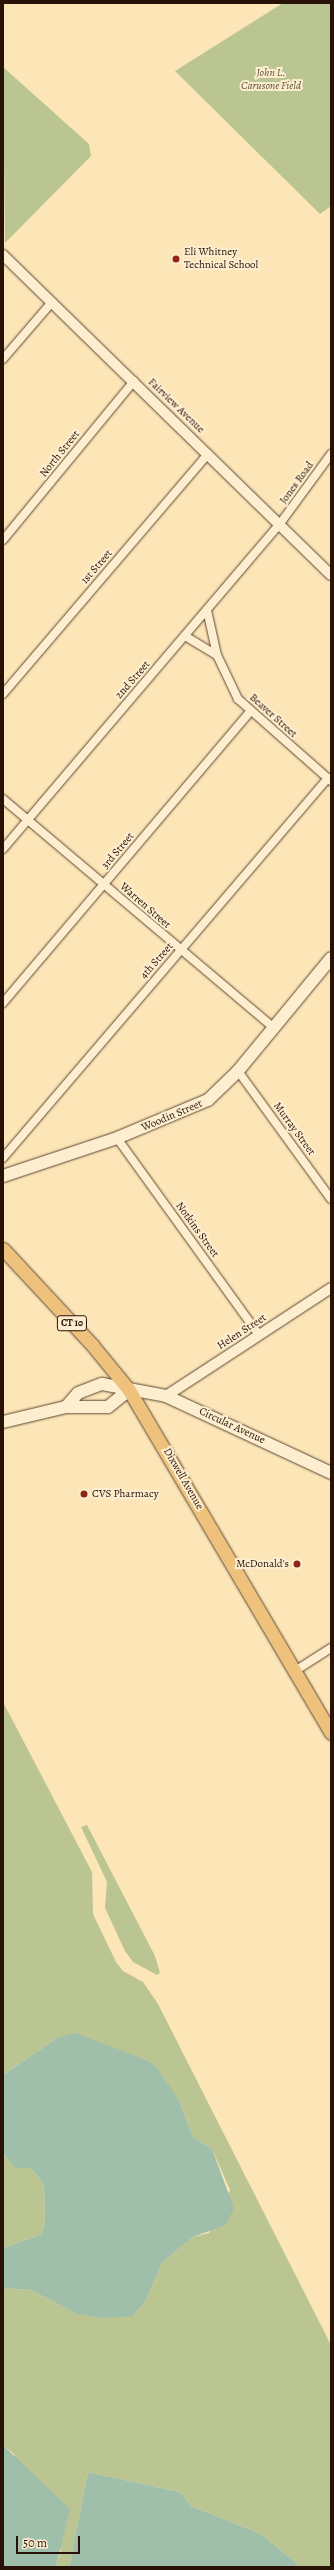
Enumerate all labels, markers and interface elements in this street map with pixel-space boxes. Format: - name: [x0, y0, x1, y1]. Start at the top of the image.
- park label: John L. Carusone Field: [241, 67, 301, 93]
- place label: Eli Whitney Technical School: [184, 246, 258, 272]
- marker: Eli Whitney Technical School: [171, 254, 181, 264]
- street label: Fairview Avenue: [145, 376, 207, 436]
- street label: North Street: [37, 428, 83, 480]
- street label: Jones Road: [277, 459, 317, 507]
- street label: 1st Street: [79, 547, 115, 587]
- street label: 2nd Street: [113, 658, 153, 702]
- street label: Beaver Street: [247, 691, 299, 741]
- street label: 3rd Street: [99, 830, 137, 872]
- street label: Warren Street: [117, 880, 173, 932]
- street label: 4th Street: [138, 940, 176, 982]
- street label: Woodin Street: [140, 1097, 204, 1135]
- street label: Murray Street: [270, 1100, 318, 1158]
- street label: Notkins Street: [173, 1200, 221, 1260]
- street label: Helen Street: [215, 1311, 269, 1353]
- road number: CT 10: [56, 1315, 88, 1331]
- street label: Circular Avenue: [197, 1405, 267, 1447]
- street label: Dixwell Avenue: [160, 1446, 206, 1512]
- place label: CVS Pharmacy: [92, 1487, 159, 1501]
- marker: CVS Pharmacy: [79, 1489, 89, 1499]
- place label: McDonald's: [236, 1557, 289, 1571]
- marker: McDonald's: [292, 1559, 302, 1569]
- scale bar: [18, 2528, 82, 2554]
- text: 50 m: [23, 2535, 47, 2551]

